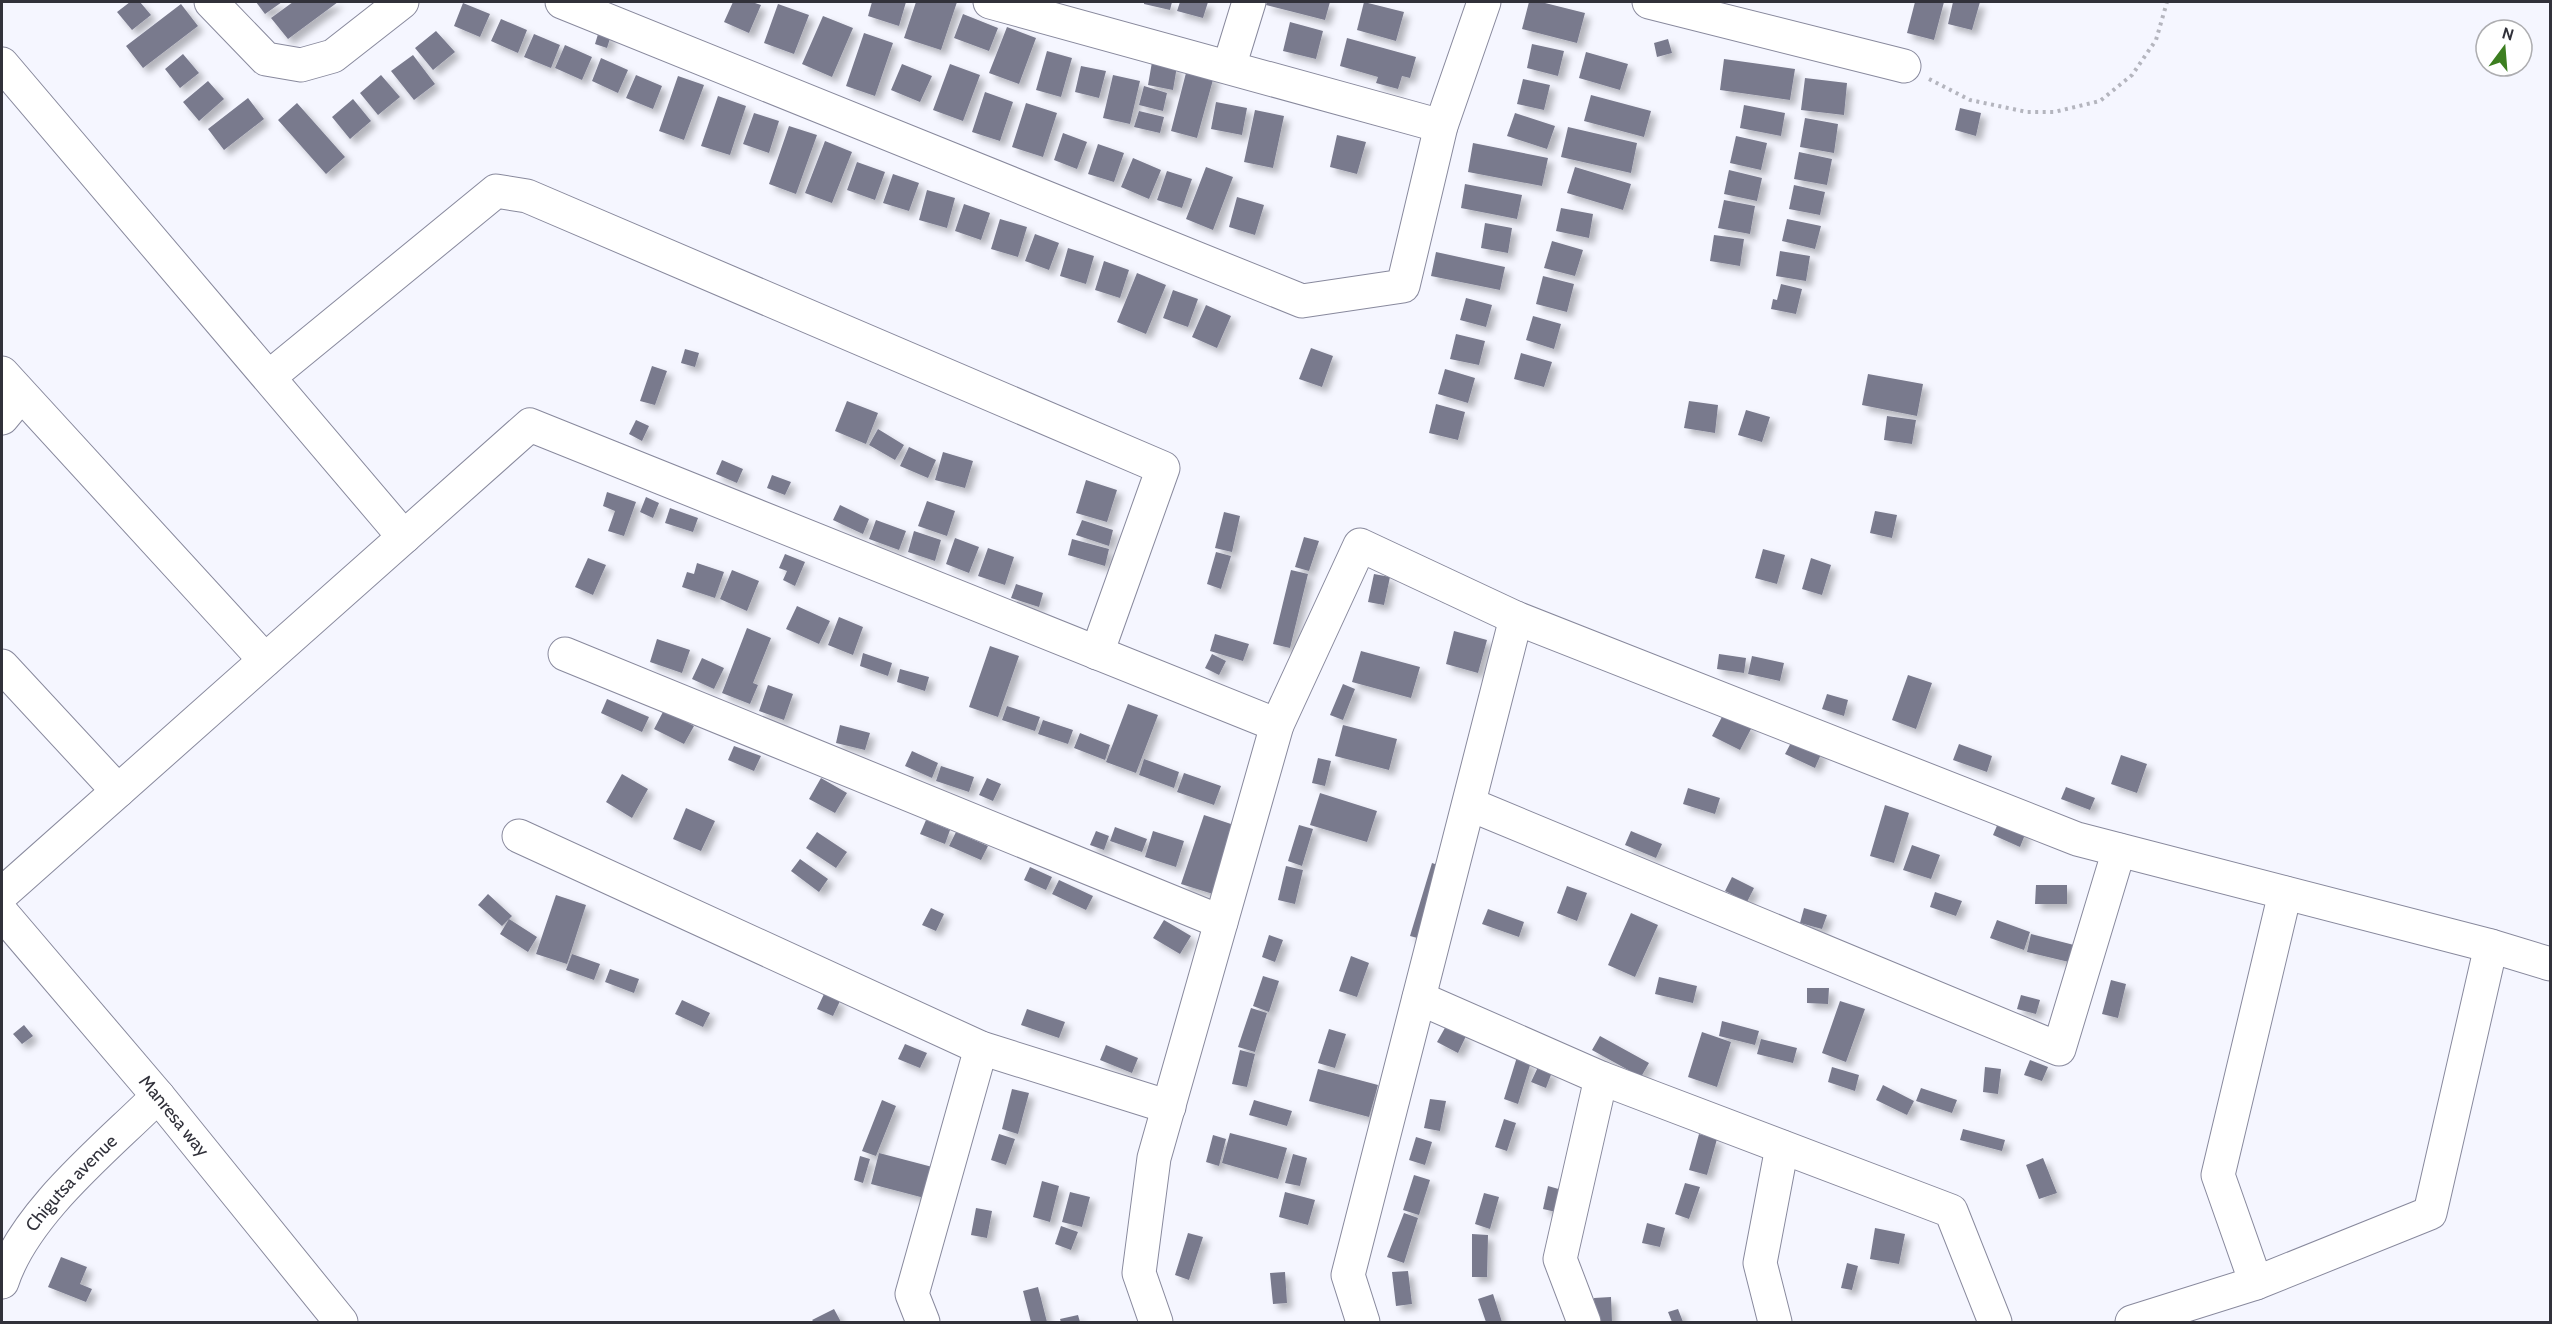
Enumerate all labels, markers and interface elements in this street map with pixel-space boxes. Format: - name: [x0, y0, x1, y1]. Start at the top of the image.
- north arrow: [2474, 18, 2534, 78]
- text: N: [2500, 23, 2516, 45]
- street label: Manresa way: [134, 1071, 214, 1161]
- street label: Chigutsa avenue: [21, 1130, 122, 1236]

